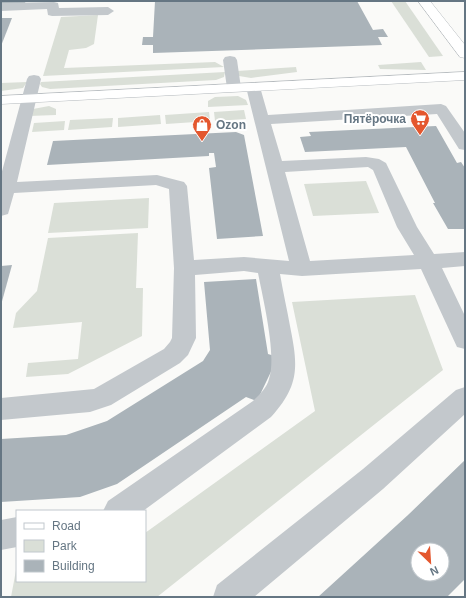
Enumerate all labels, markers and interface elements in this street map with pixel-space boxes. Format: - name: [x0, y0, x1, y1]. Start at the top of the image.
- supermarket icon: Пятёрочка: [409, 108, 431, 136]
- place label: Пятёрочка: [344, 112, 406, 126]
- shop icon: Ozon: [191, 114, 213, 142]
- place label: Ozon: [216, 118, 246, 132]
- legend: [16, 510, 146, 582]
- text: Road: [52, 519, 81, 533]
- text: Park: [52, 539, 78, 553]
- north arrow: [410, 542, 450, 582]
- text: Building: [52, 559, 95, 573]
- text: N: [428, 564, 440, 578]

